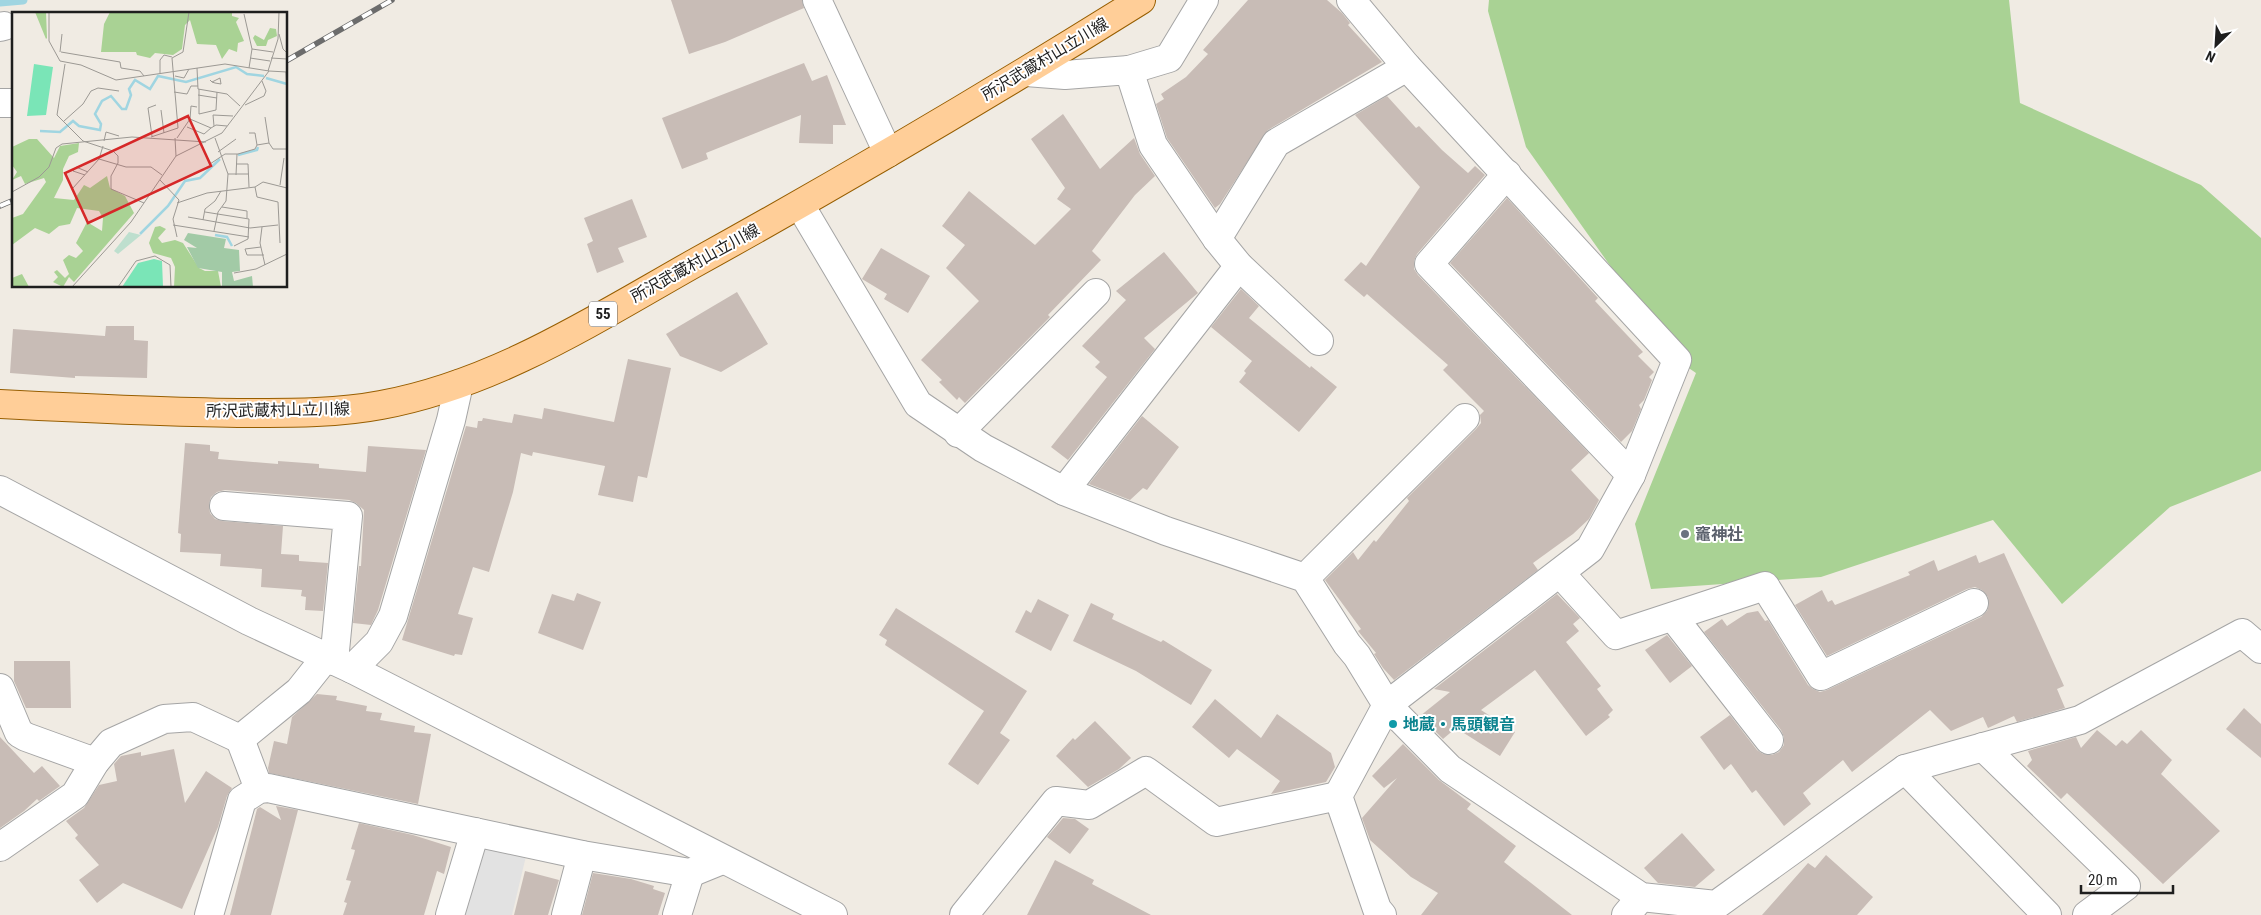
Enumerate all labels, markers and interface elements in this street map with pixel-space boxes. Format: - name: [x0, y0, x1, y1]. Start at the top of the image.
- inset map: [12, 12, 288, 288]
- street label: 所沢武蔵村山立川線: [978, 14, 1112, 104]
- north arrow: [2191, 20, 2241, 70]
- text: N: [2203, 48, 2218, 66]
- street label: 所沢武蔵村山立川線: [627, 220, 763, 306]
- road number: 55: [589, 302, 617, 326]
- street label: 所沢武蔵村山立川線: [206, 399, 350, 421]
- place label: 竈神社: [1695, 525, 1743, 544]
- marker: 竈神社: [1679, 528, 1691, 540]
- place label: 地蔵・馬頭観音: [1403, 715, 1515, 734]
- marker: 地蔵・馬頭観音: [1387, 718, 1399, 730]
- scale bar: [2081, 862, 2174, 894]
- text: 20 m: [2088, 871, 2118, 889]

